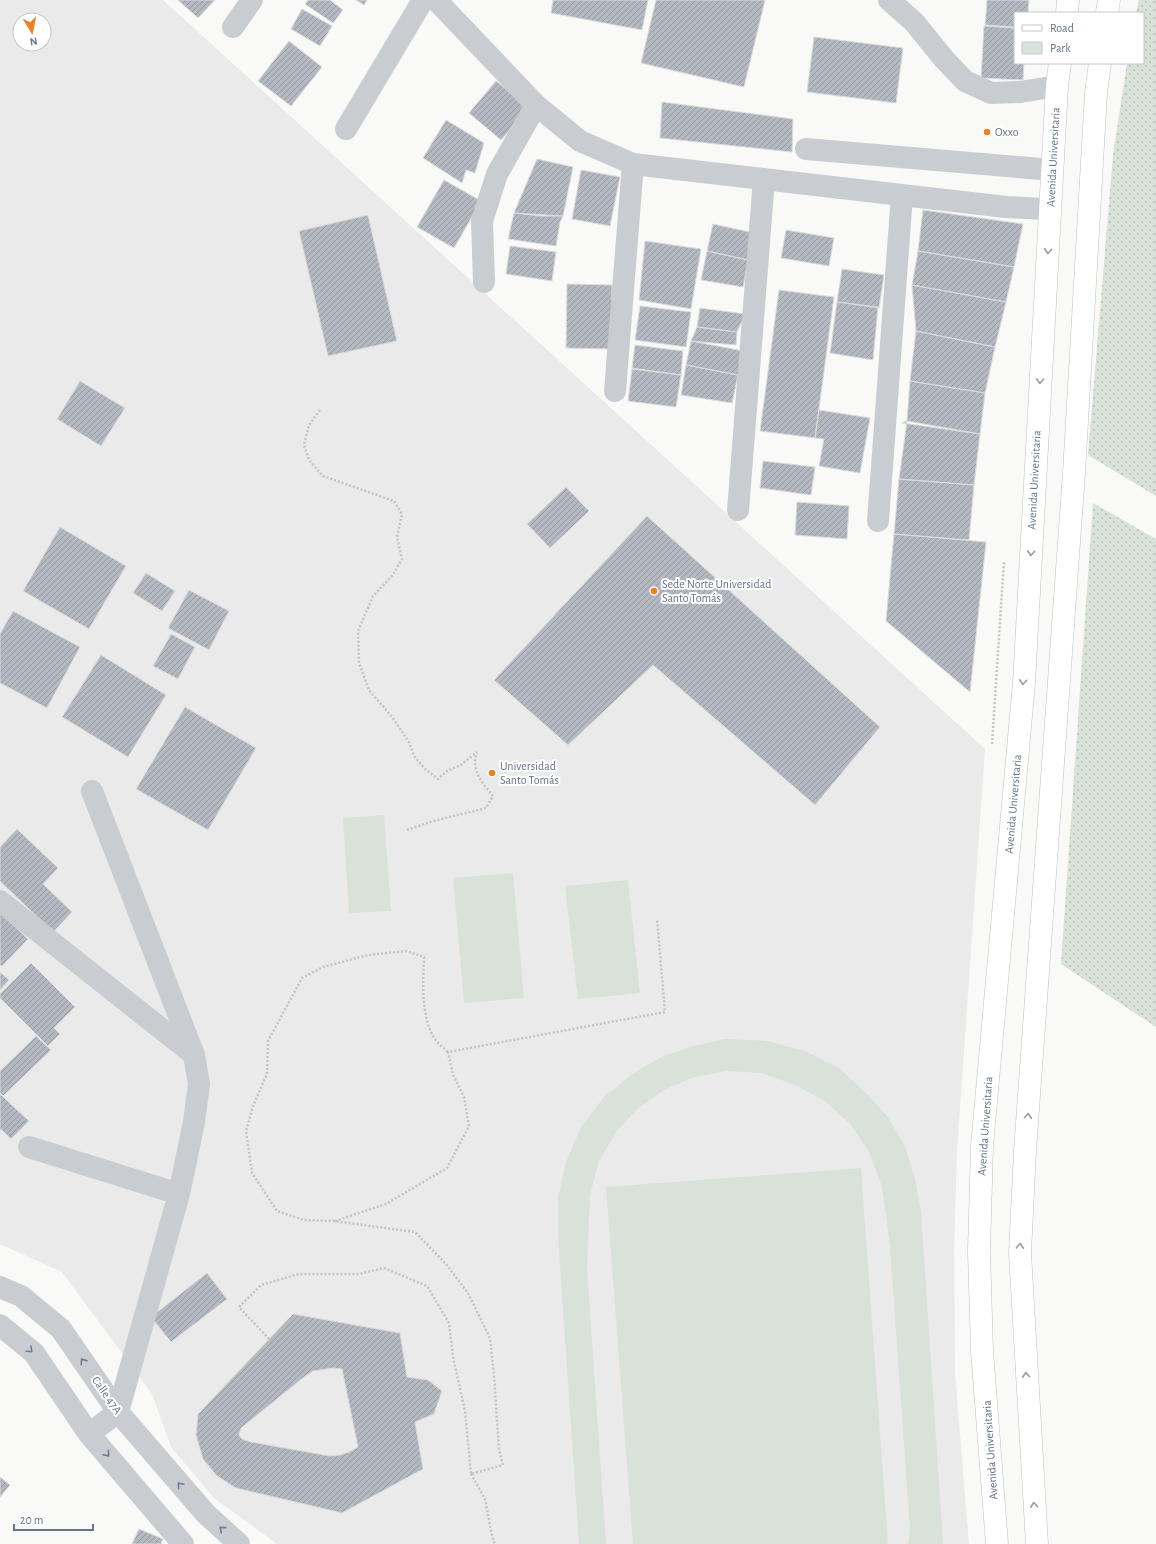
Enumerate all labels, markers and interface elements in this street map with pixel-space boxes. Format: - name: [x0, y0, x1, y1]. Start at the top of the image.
- north arrow: [12, 12, 52, 52]
- legend: [1014, 12, 1144, 64]
- text: Road: [1050, 22, 1074, 34]
- text: N: [29, 35, 38, 47]
- text: Park: [1050, 42, 1071, 54]
- street label: Avenida Universitaria: [1044, 107, 1062, 207]
- place label: Oxxo: [995, 126, 1019, 138]
- marker: Oxxo: [982, 127, 992, 137]
- one-way arrow: [1043, 248, 1052, 254]
- one-way arrow: [1035, 378, 1044, 384]
- street label: Avenida Universitaria: [1025, 430, 1043, 530]
- one-way arrow: [1026, 550, 1035, 556]
- place label: Sede Norte Universidad Santo Tomás: [662, 578, 771, 604]
- marker: Sede Norte Universidad Santo Tomás: [649, 586, 659, 596]
- one-way arrow: [1019, 679, 1028, 685]
- street label: Avenida Universitaria: [1003, 753, 1023, 854]
- place label: Universidad Santo Tomás: [500, 760, 559, 786]
- marker: Universidad Santo Tomás: [487, 768, 497, 778]
- street label: Avenida Universitaria: [976, 1075, 994, 1176]
- one-way arrow: [1023, 1113, 1032, 1119]
- one-way arrow: [1016, 1243, 1024, 1249]
- one-way arrow: [25, 1345, 33, 1352]
- one-way arrow: [81, 1358, 88, 1365]
- one-way arrow: [1021, 1372, 1030, 1378]
- street label: Calle 47A: [90, 1374, 124, 1416]
- street label: Avenida Universitaria: [981, 1399, 999, 1500]
- one-way arrow: [102, 1449, 109, 1457]
- one-way arrow: [178, 1482, 185, 1489]
- one-way arrow: [1030, 1502, 1038, 1508]
- scale bar: [14, 1506, 93, 1532]
- text: 20 m: [20, 1514, 43, 1526]
- one-way arrow: [220, 1527, 227, 1534]

